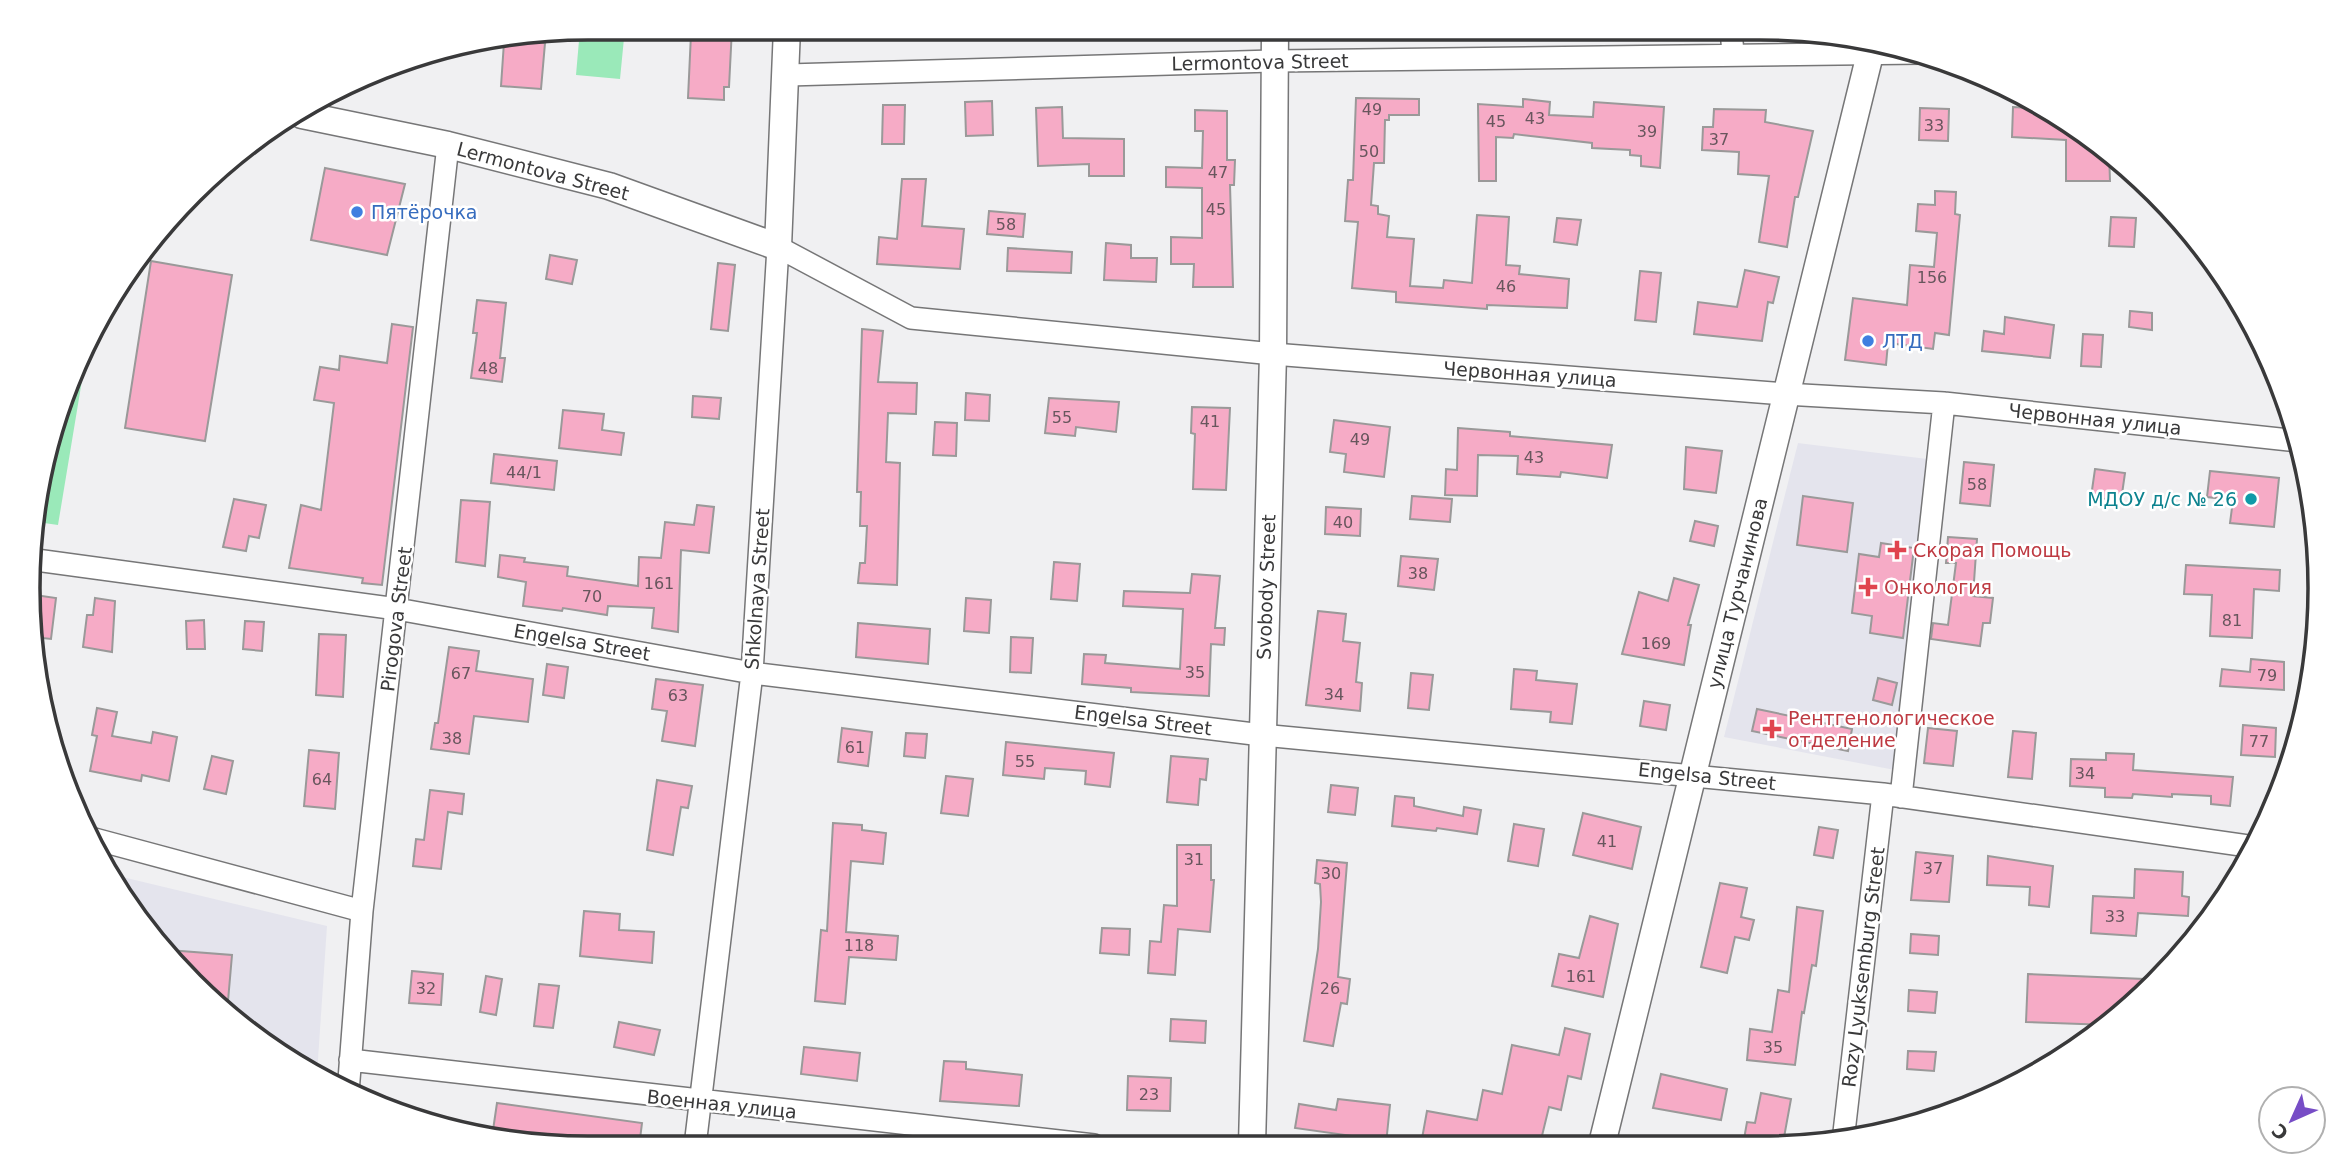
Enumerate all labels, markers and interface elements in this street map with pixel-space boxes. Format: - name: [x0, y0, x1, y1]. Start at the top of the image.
- street label: Lermontova Street: [1171, 49, 1349, 75]
- house number: 49: [1362, 100, 1382, 119]
- house number: 43: [1525, 109, 1545, 128]
- house number: 45: [1486, 112, 1506, 131]
- house number: 33: [1924, 116, 1944, 135]
- house number: 39: [1637, 122, 1657, 141]
- house number: 37: [1709, 130, 1729, 149]
- street label: Lermontova Street: [455, 137, 631, 205]
- house number: 50: [1359, 142, 1379, 161]
- house number: 47: [1208, 163, 1228, 182]
- house number: 45: [1206, 200, 1226, 219]
- place label: Пятёрочка: [371, 201, 478, 223]
- marker: Пятёрочка: [349, 204, 365, 220]
- house number: 58: [996, 215, 1016, 234]
- house number: 156: [1917, 268, 1947, 287]
- house number: 46: [1496, 277, 1516, 296]
- place label: ЛТД: [1882, 330, 1923, 352]
- marker: ЛТД: [1860, 333, 1876, 349]
- street label: Червонная улица: [1443, 357, 1617, 391]
- house number: 48: [478, 359, 498, 378]
- street label: Червонная улица: [2007, 399, 2183, 439]
- house number: 55: [1052, 408, 1072, 427]
- house number: 41: [1200, 412, 1220, 431]
- house number: 49: [1350, 430, 1370, 449]
- house number: 43: [1524, 448, 1544, 467]
- house number: 44/1: [506, 463, 542, 482]
- house number: 58: [1967, 475, 1987, 494]
- place label: МДОУ д/с № 26: [2087, 488, 2237, 510]
- marker: МДОУ д/с № 26: [2243, 491, 2259, 507]
- street label: улица Турчанинова: [1703, 495, 1771, 691]
- street label: Shkolnaya Street: [740, 508, 774, 670]
- house number: 40: [1333, 513, 1353, 532]
- street label: Svobody Street: [1252, 514, 1280, 660]
- place label: Скорая Помощь: [1913, 539, 2072, 561]
- marker: Скорая Помощь: [1887, 540, 1907, 560]
- street label: Pirogova Street: [376, 545, 416, 693]
- house number: 38: [1408, 564, 1428, 583]
- house number: 161: [644, 574, 674, 593]
- place label: Онкология: [1884, 576, 1992, 598]
- marker: Онкология: [1858, 577, 1878, 597]
- house number: 70: [582, 587, 602, 606]
- house number: 81: [2222, 611, 2242, 630]
- street label: Engelsa Street: [512, 619, 652, 665]
- house number: 169: [1641, 634, 1671, 653]
- house number: 35: [1185, 663, 1205, 682]
- house number: 67: [451, 664, 471, 683]
- house number: 79: [2257, 666, 2277, 685]
- house number: 34: [1324, 685, 1344, 704]
- house number: 63: [668, 686, 688, 705]
- street label: Engelsa Street: [1073, 701, 1213, 739]
- place label: Рентгенологическое отделение: [1788, 707, 1995, 751]
- marker: Рентгенологическое отделение: [1762, 719, 1782, 739]
- house number: 38: [442, 729, 462, 748]
- house number: 77: [2249, 732, 2269, 751]
- house number: 61: [845, 738, 865, 757]
- house number: 55: [1015, 752, 1035, 771]
- street label: Engelsa Street: [1637, 758, 1777, 794]
- house number: 34: [2075, 764, 2095, 783]
- house number: 64: [312, 770, 332, 789]
- house number: 41: [1597, 832, 1617, 851]
- street label: Rozy Lyuksemburg Street: [1837, 846, 1889, 1088]
- house number: 31: [1184, 850, 1204, 869]
- house number: 37: [1923, 859, 1943, 878]
- house number: 30: [1321, 864, 1341, 883]
- house number: 33: [2105, 907, 2125, 926]
- house number: 118: [844, 936, 874, 955]
- house number: 161: [1566, 967, 1596, 986]
- house number: 32: [416, 979, 436, 998]
- house number: 26: [1320, 979, 1340, 998]
- house number: 35: [1763, 1038, 1783, 1057]
- street label: Военная улица: [646, 1085, 798, 1123]
- house number: 23: [1139, 1085, 1159, 1104]
- north arrow: [2257, 1085, 2327, 1155]
- text: С: [2267, 1119, 2293, 1145]

